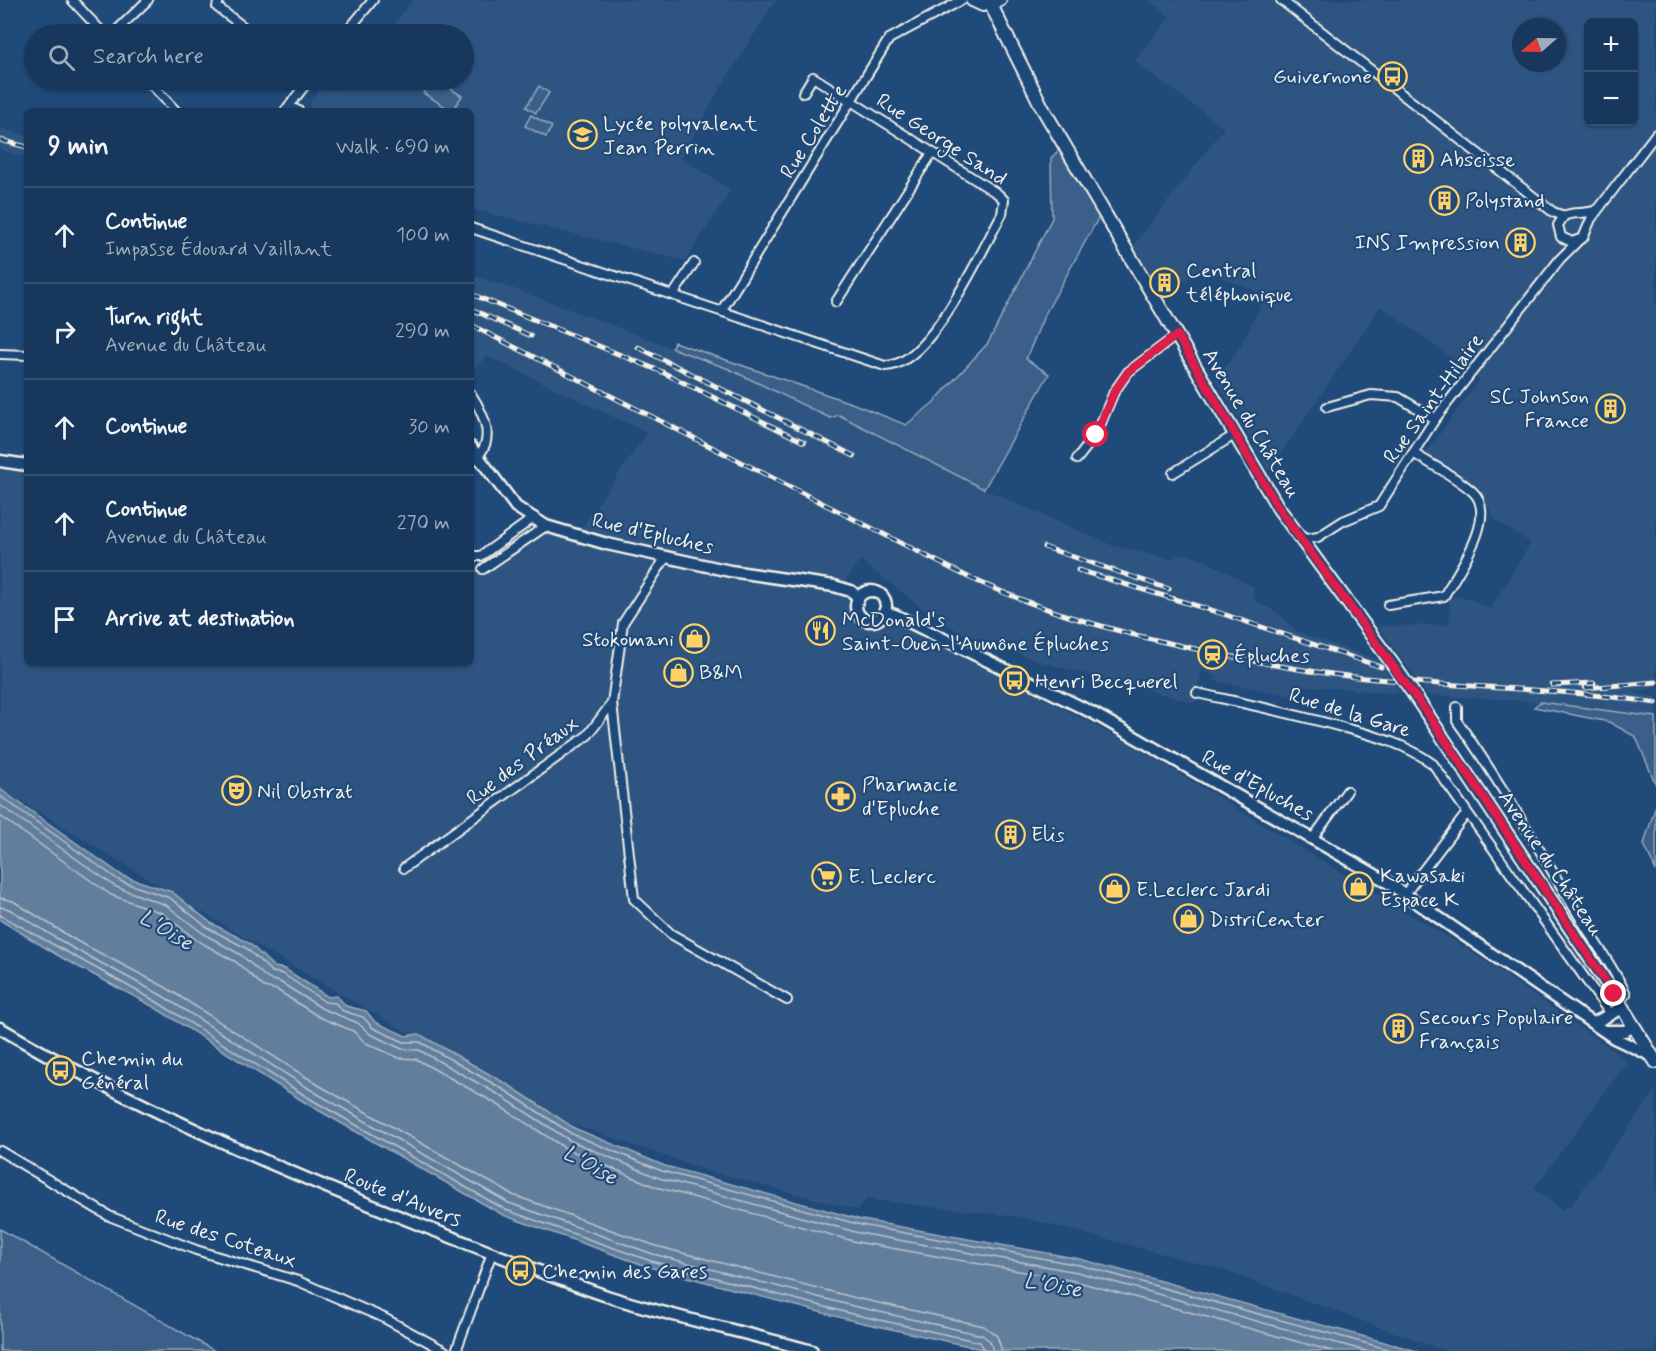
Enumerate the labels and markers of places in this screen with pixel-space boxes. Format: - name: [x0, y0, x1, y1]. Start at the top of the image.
- bus stop icon: Guivernone: [1377, 60, 1409, 92]
- place label: Guivernone: [1273, 63, 1372, 91]
- place label: Lycée polyvalent Jean Perrin: [603, 110, 758, 162]
- school or university icon: Lycée polyvalent Jean Perrin: [566, 119, 598, 151]
- building icon: Abscisse: [1403, 143, 1435, 175]
- place label: Abscisse: [1440, 146, 1515, 174]
- building icon: Polystand: [1428, 184, 1460, 216]
- place label: Polystand: [1465, 187, 1545, 215]
- building icon: INS Impression: [1505, 226, 1537, 258]
- place label: INS Impression: [1355, 229, 1500, 257]
- place label: Central téléphonique: [1185, 257, 1293, 309]
- building icon: Central téléphonique: [1149, 266, 1181, 298]
- place label: SC Johnson France: [1490, 383, 1589, 435]
- building icon: SC Johnson France: [1594, 392, 1626, 424]
- place label: McDonald's Saint-Ouen-l'Aumône Épluches: [842, 606, 1109, 658]
- restaurant icon: McDonald's Saint-Ouen-l'Aumône Épluches: [805, 615, 837, 647]
- shop icon: Stokomani: [679, 623, 711, 655]
- place label: Stokomani: [582, 626, 674, 654]
- station icon: Épluches: [1197, 639, 1229, 671]
- place label: Épluches: [1234, 642, 1310, 670]
- shop icon: B&M: [662, 656, 694, 688]
- place label: B&M: [699, 659, 743, 687]
- bus stop icon: Henri Becquerel: [998, 665, 1030, 697]
- place label: Henri Becquerel: [1035, 668, 1178, 696]
- place label: Pharmacie d'Epluche: [862, 771, 958, 823]
- theatre icon: Nil Obstrat: [220, 775, 252, 807]
- place label: Nil Obstrat: [257, 778, 353, 806]
- pharmacy icon: Pharmacie d'Epluche: [825, 780, 857, 812]
- building icon: Elis: [994, 818, 1026, 850]
- place label: Elis: [1031, 821, 1065, 849]
- supermarket icon: E. Leclerc: [811, 860, 843, 892]
- place label: Kawasaki Espace K: [1380, 862, 1465, 914]
- place label: E. Leclerc: [848, 863, 936, 891]
- shop icon: Kawasaki Espace K: [1343, 871, 1375, 903]
- shop icon: E.Leclerc Jardi: [1099, 873, 1131, 905]
- place label: E.Leclerc Jardi: [1136, 876, 1270, 904]
- shop icon: DistriCenter: [1172, 903, 1204, 935]
- place label: DistriCenter: [1209, 906, 1324, 934]
- place label: Secours Populaire Français: [1419, 1004, 1573, 1056]
- building icon: Secours Populaire Français: [1382, 1013, 1414, 1045]
- place label: Chemin du Général: [81, 1045, 184, 1097]
- bus stop icon: Chemin du Général: [44, 1054, 76, 1086]
- bus stop icon: Chemin des Gares: [505, 1255, 537, 1287]
- place label: Chemin des Gares: [542, 1258, 707, 1286]

